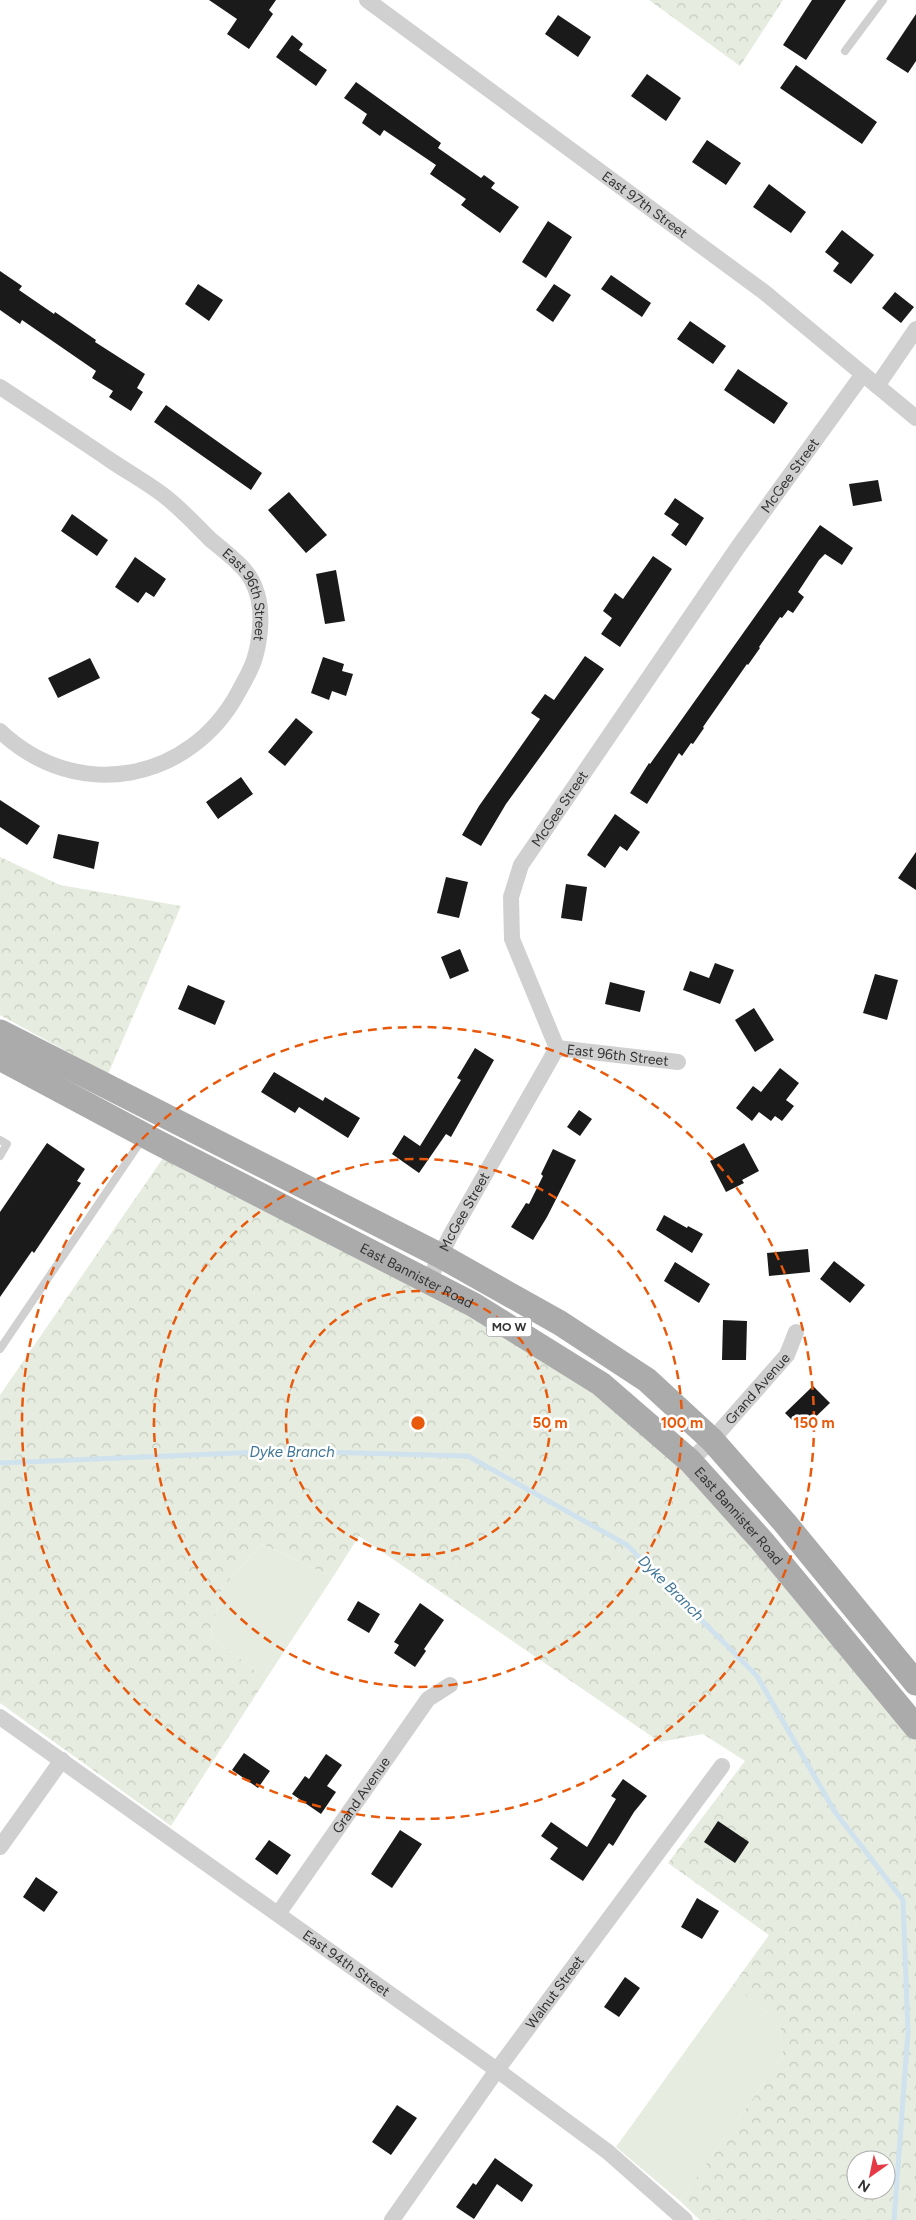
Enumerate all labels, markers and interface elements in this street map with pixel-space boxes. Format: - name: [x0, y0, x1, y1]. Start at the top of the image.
- street label: East 97th Street: [599, 167, 691, 241]
- street label: McGee Street: [757, 435, 822, 516]
- street label: East 96th Street: [219, 544, 269, 642]
- street label: McGee Street: [528, 767, 591, 850]
- street label: East 96th Street: [566, 1041, 669, 1069]
- street label: McGee Street: [435, 1169, 493, 1254]
- street label: East Bannister Road: [357, 1239, 476, 1312]
- road number: MO W: [486, 1318, 532, 1336]
- street label: Grand Avenue: [721, 1349, 794, 1428]
- centre of rings: [409, 1414, 427, 1432]
- text: 50 m: [532, 1414, 568, 1432]
- text: 100 m: [661, 1414, 703, 1432]
- text: 150 m: [793, 1414, 835, 1432]
- water label: Dyke Branch: [249, 1443, 335, 1461]
- street label: East Bannister Road: [691, 1463, 787, 1568]
- water label: Dyke Branch: [635, 1552, 707, 1624]
- street label: Grand Avenue: [328, 1753, 394, 1837]
- street label: East 94th Street: [300, 1926, 393, 2000]
- street label: Walnut Street: [522, 1952, 587, 2032]
- north arrow: [846, 2150, 896, 2200]
- text: N: [855, 2175, 873, 2196]

